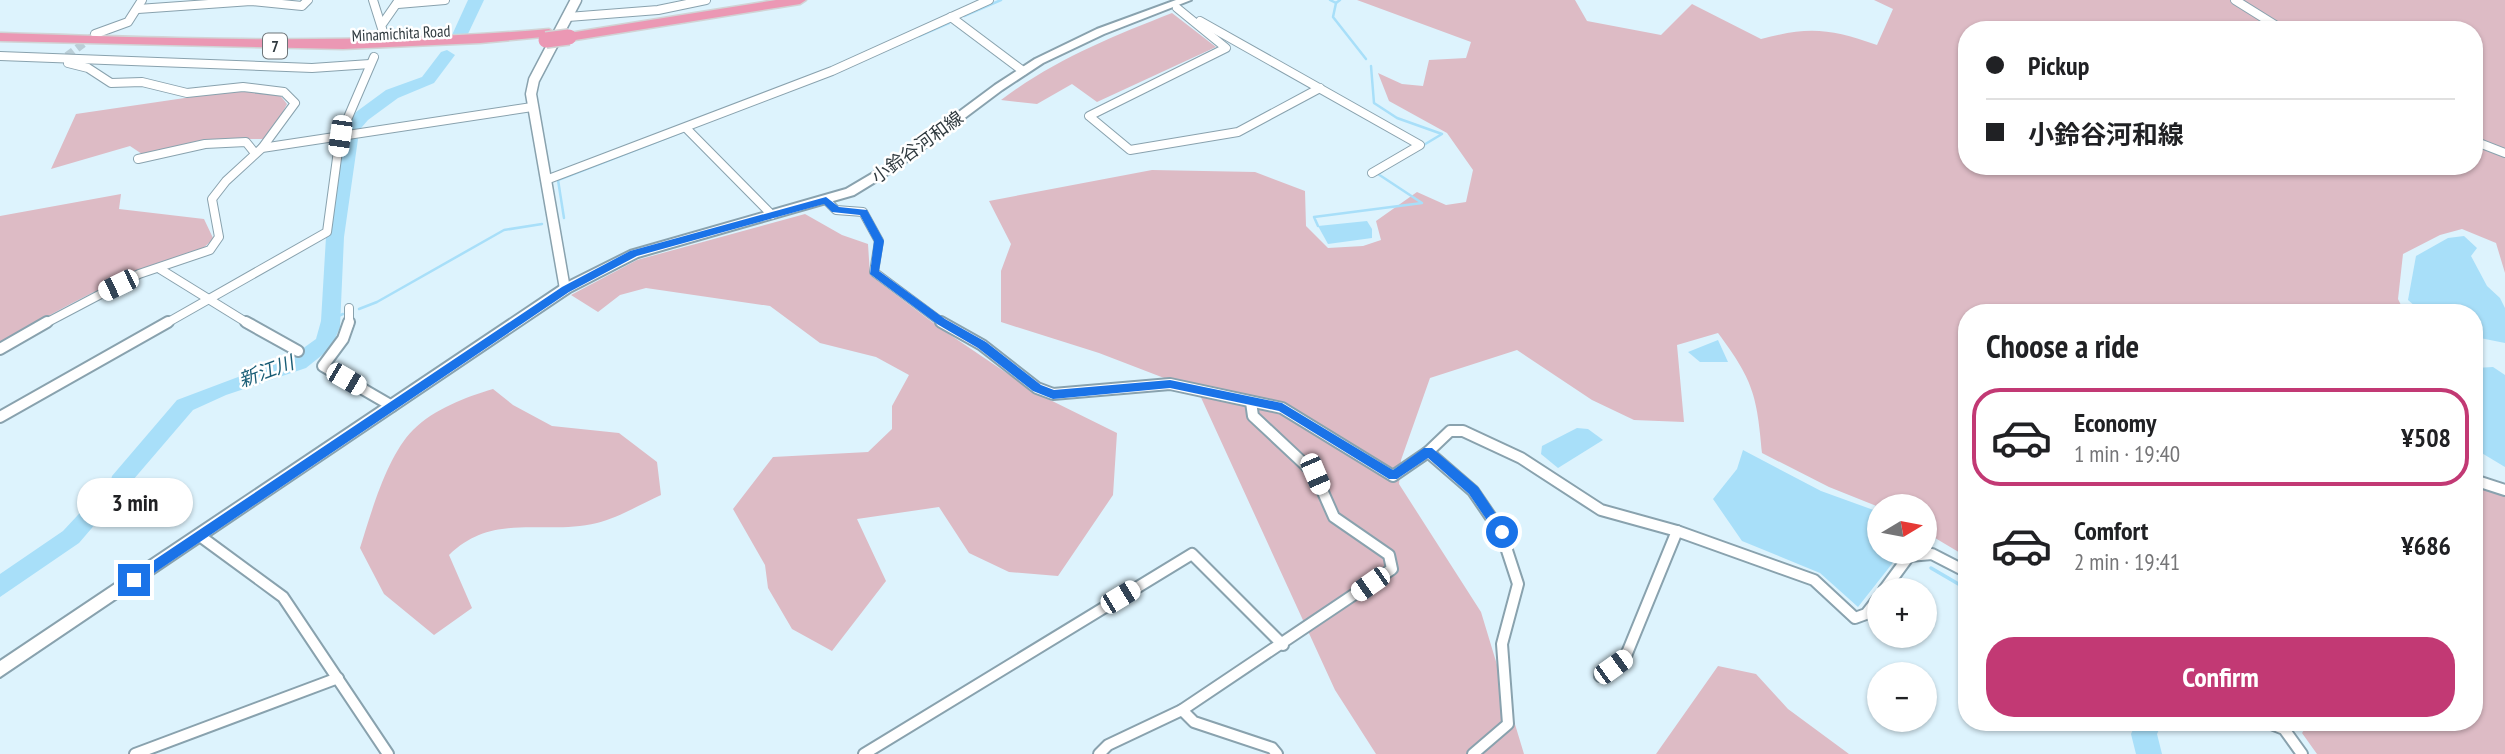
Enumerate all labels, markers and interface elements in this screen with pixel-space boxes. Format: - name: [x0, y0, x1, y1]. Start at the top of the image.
- street label: Minamichita Road: [351, 20, 451, 46]
- road number: 7: [263, 34, 287, 58]
- text: Pickup: [2028, 49, 2089, 82]
- street label: 小鈴谷河和線: [867, 106, 967, 188]
- car: [327, 114, 354, 158]
- text: 小鈴谷河和線: [2028, 118, 2184, 151]
- car: [95, 266, 142, 304]
- text: Choose a ride: [1986, 325, 2139, 367]
- water label: 新江川: [235, 349, 299, 392]
- car: [323, 359, 370, 399]
- icon: car: [1990, 406, 2053, 469]
- text: Economy: [2074, 406, 2156, 439]
- text: ¥508: [2401, 421, 2451, 454]
- text: 1 min · 19:40: [2074, 439, 2180, 468]
- car: [1298, 451, 1333, 497]
- callout: 3 min: [76, 478, 192, 528]
- text: 3 min: [112, 488, 158, 517]
- north arrow: [1867, 494, 1937, 564]
- map controls: [1867, 494, 1937, 732]
- icon: car: [1990, 514, 2053, 577]
- text: Comfort: [2074, 514, 2148, 547]
- route start: [1486, 516, 1518, 548]
- text: ¥686: [2401, 529, 2451, 562]
- text: 2 min · 19:41: [2074, 547, 2180, 576]
- car: [1347, 563, 1394, 605]
- route end: [118, 564, 150, 596]
- car: [1097, 577, 1144, 617]
- button: +: [1867, 578, 1937, 648]
- button: Confirm: [1986, 637, 2455, 717]
- car: [1590, 646, 1637, 688]
- button: −: [1867, 662, 1937, 732]

